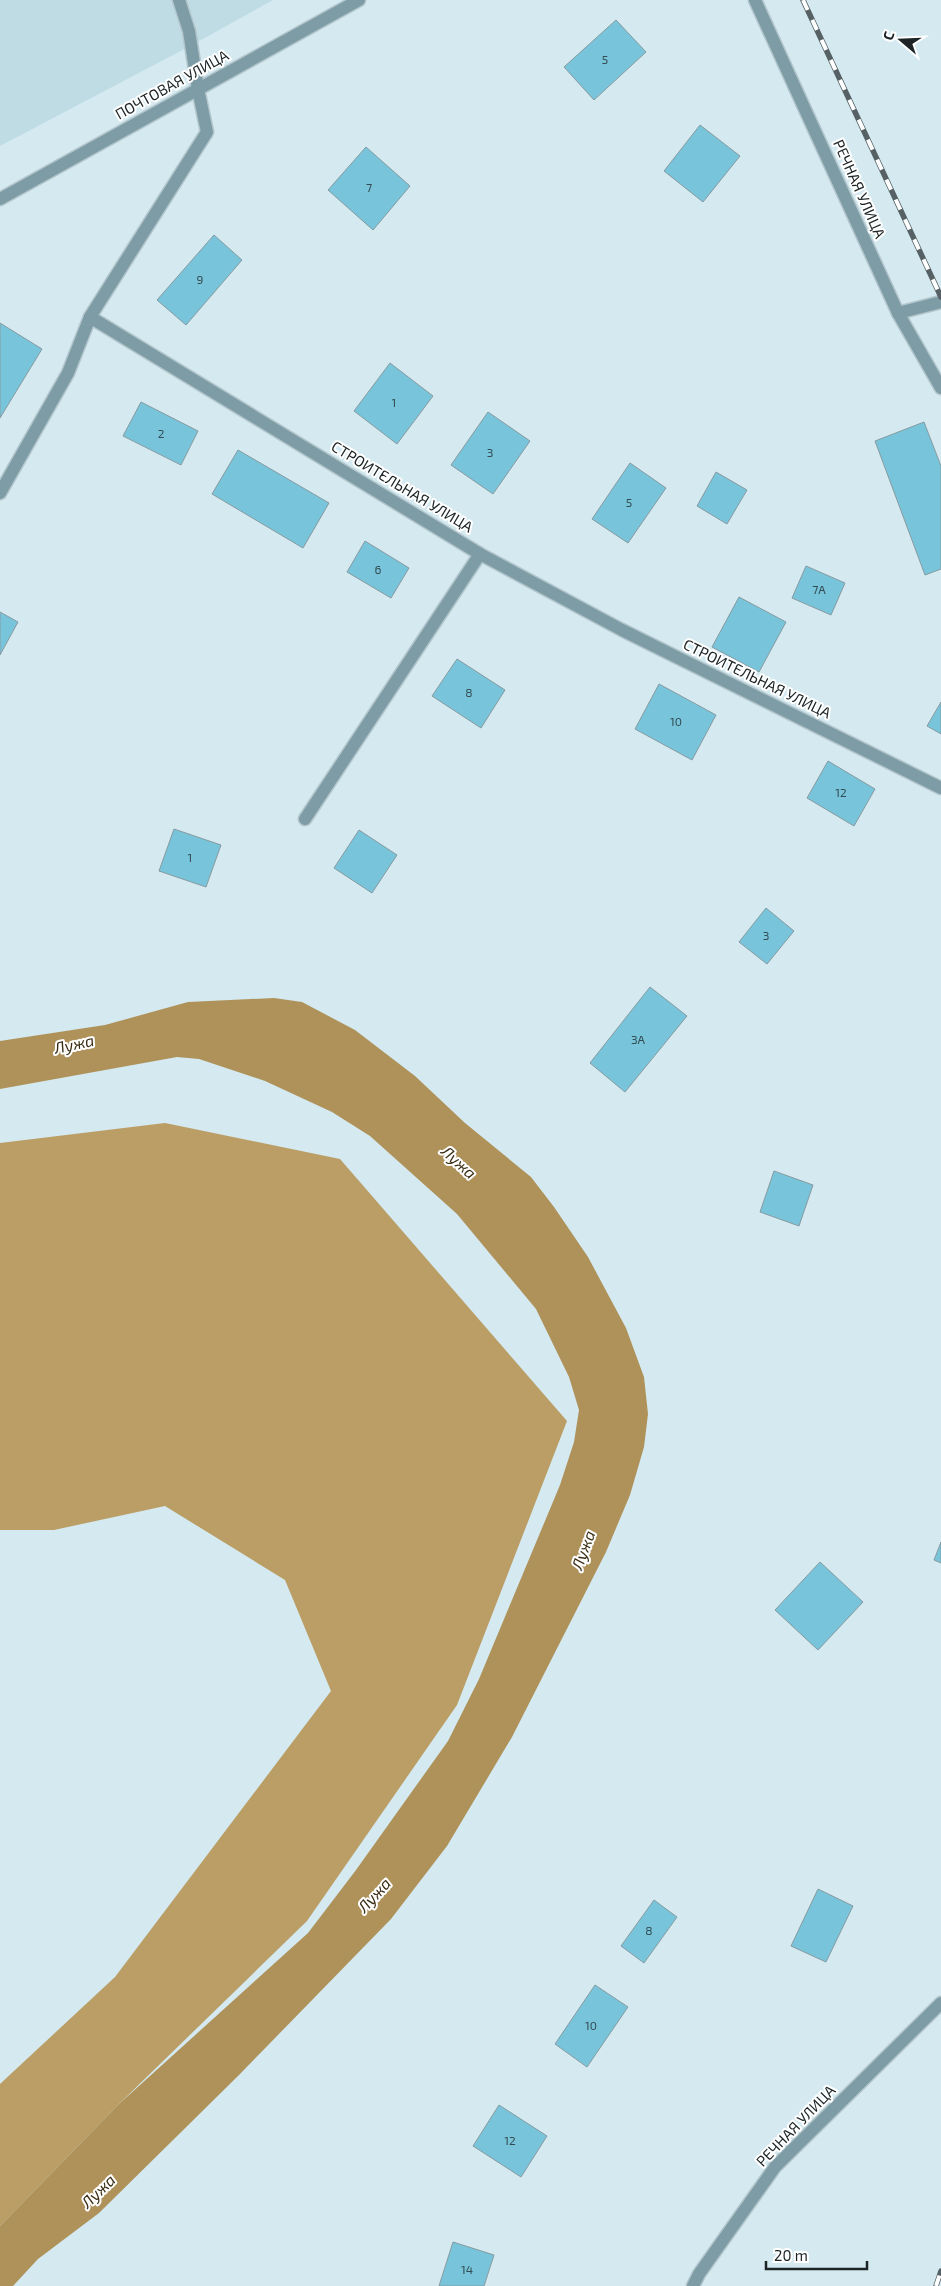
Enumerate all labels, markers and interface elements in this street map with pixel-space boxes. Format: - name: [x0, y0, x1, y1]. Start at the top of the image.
- north arrow: [876, 15, 926, 65]
- text: С: [879, 29, 898, 42]
- street label: ПОЧТОВАЯ УЛИЦА: [112, 45, 232, 123]
- house number: 5: [602, 52, 608, 66]
- street label: РЕЧНАЯ УЛИЦА: [830, 136, 890, 241]
- house number: 7: [366, 180, 372, 194]
- house number: 9: [197, 272, 204, 286]
- house number: 1: [392, 395, 396, 409]
- house number: 2: [158, 426, 165, 440]
- street label: СТРОИТЕЛЬНАЯ УЛИЦА: [329, 437, 477, 536]
- house number: 3: [487, 445, 493, 459]
- house number: 5: [626, 495, 632, 509]
- house number: 6: [375, 562, 382, 576]
- house number: 7А: [812, 582, 826, 596]
- street label: СТРОИТЕЛЬНАЯ УЛИЦА: [681, 635, 835, 722]
- house number: 8: [465, 685, 473, 699]
- house number: 10: [670, 714, 682, 728]
- house number: 12: [835, 785, 847, 799]
- house number: 1: [188, 850, 192, 864]
- house number: 3: [763, 928, 769, 942]
- water label: Лужа: [51, 1030, 96, 1057]
- house number: 3А: [631, 1032, 646, 1046]
- water label: Лужа: [437, 1140, 481, 1182]
- water label: Лужа: [566, 1528, 598, 1573]
- water label: Лужа: [352, 1873, 394, 1917]
- house number: 8: [645, 1923, 653, 1937]
- house number: 10: [585, 2018, 597, 2032]
- street label: РЕЧНАЯ УЛИЦА: [752, 2080, 839, 2170]
- house number: 12: [504, 2133, 516, 2147]
- water label: Лужа: [76, 2170, 119, 2212]
- scale bar: [766, 2238, 867, 2270]
- text: 20 m: [774, 2246, 808, 2264]
- house number: 14: [461, 2262, 473, 2276]

